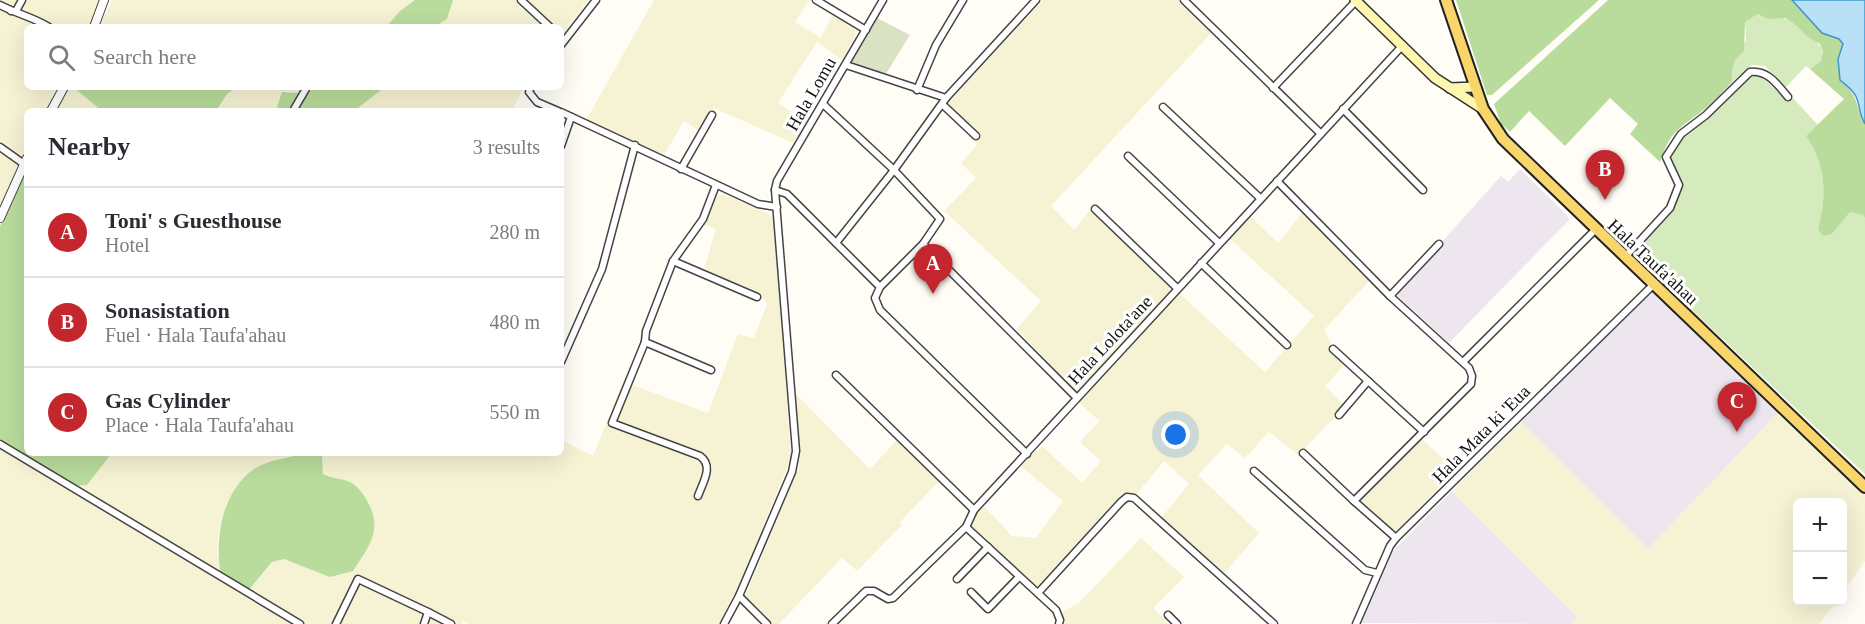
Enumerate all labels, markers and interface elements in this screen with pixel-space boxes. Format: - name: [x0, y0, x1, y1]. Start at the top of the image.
- search box: [24, 24, 564, 90]
- icon: search: [45, 41, 78, 74]
- text: Search here: [93, 44, 196, 69]
- street label: Hala Lomu: [782, 54, 840, 134]
- text: Nearby: [48, 132, 130, 161]
- text: 3 results: [473, 136, 540, 158]
- pin: B: [1586, 150, 1624, 200]
- text: Toni' s Guesthouse: [105, 208, 281, 233]
- street label: Hala Taufa'ahau: [1604, 215, 1702, 309]
- text: A: [60, 221, 75, 243]
- text: 280 m: [489, 221, 540, 243]
- text: Hotel: [105, 234, 149, 256]
- pin: A: [914, 244, 952, 294]
- street label: Hala Lolota'ane: [1064, 292, 1156, 388]
- text: Sonasistation: [105, 298, 230, 323]
- text: B: [61, 311, 74, 333]
- text: 480 m: [489, 311, 540, 333]
- text: Fuel · Hala Taufa'ahau: [105, 324, 286, 346]
- street label: Hala Mata ki 'Eua: [1428, 381, 1534, 487]
- pin: C: [1718, 382, 1756, 432]
- text: Gas Cylinder: [105, 388, 230, 413]
- text: C: [60, 401, 75, 423]
- text: 550 m: [489, 401, 540, 423]
- text: Place · Hala Taufa'ahau: [105, 414, 294, 436]
- your location: [1161, 420, 1190, 449]
- map controls: [1793, 498, 1847, 606]
- button: +: [1793, 498, 1847, 552]
- button: −: [1793, 552, 1847, 606]

